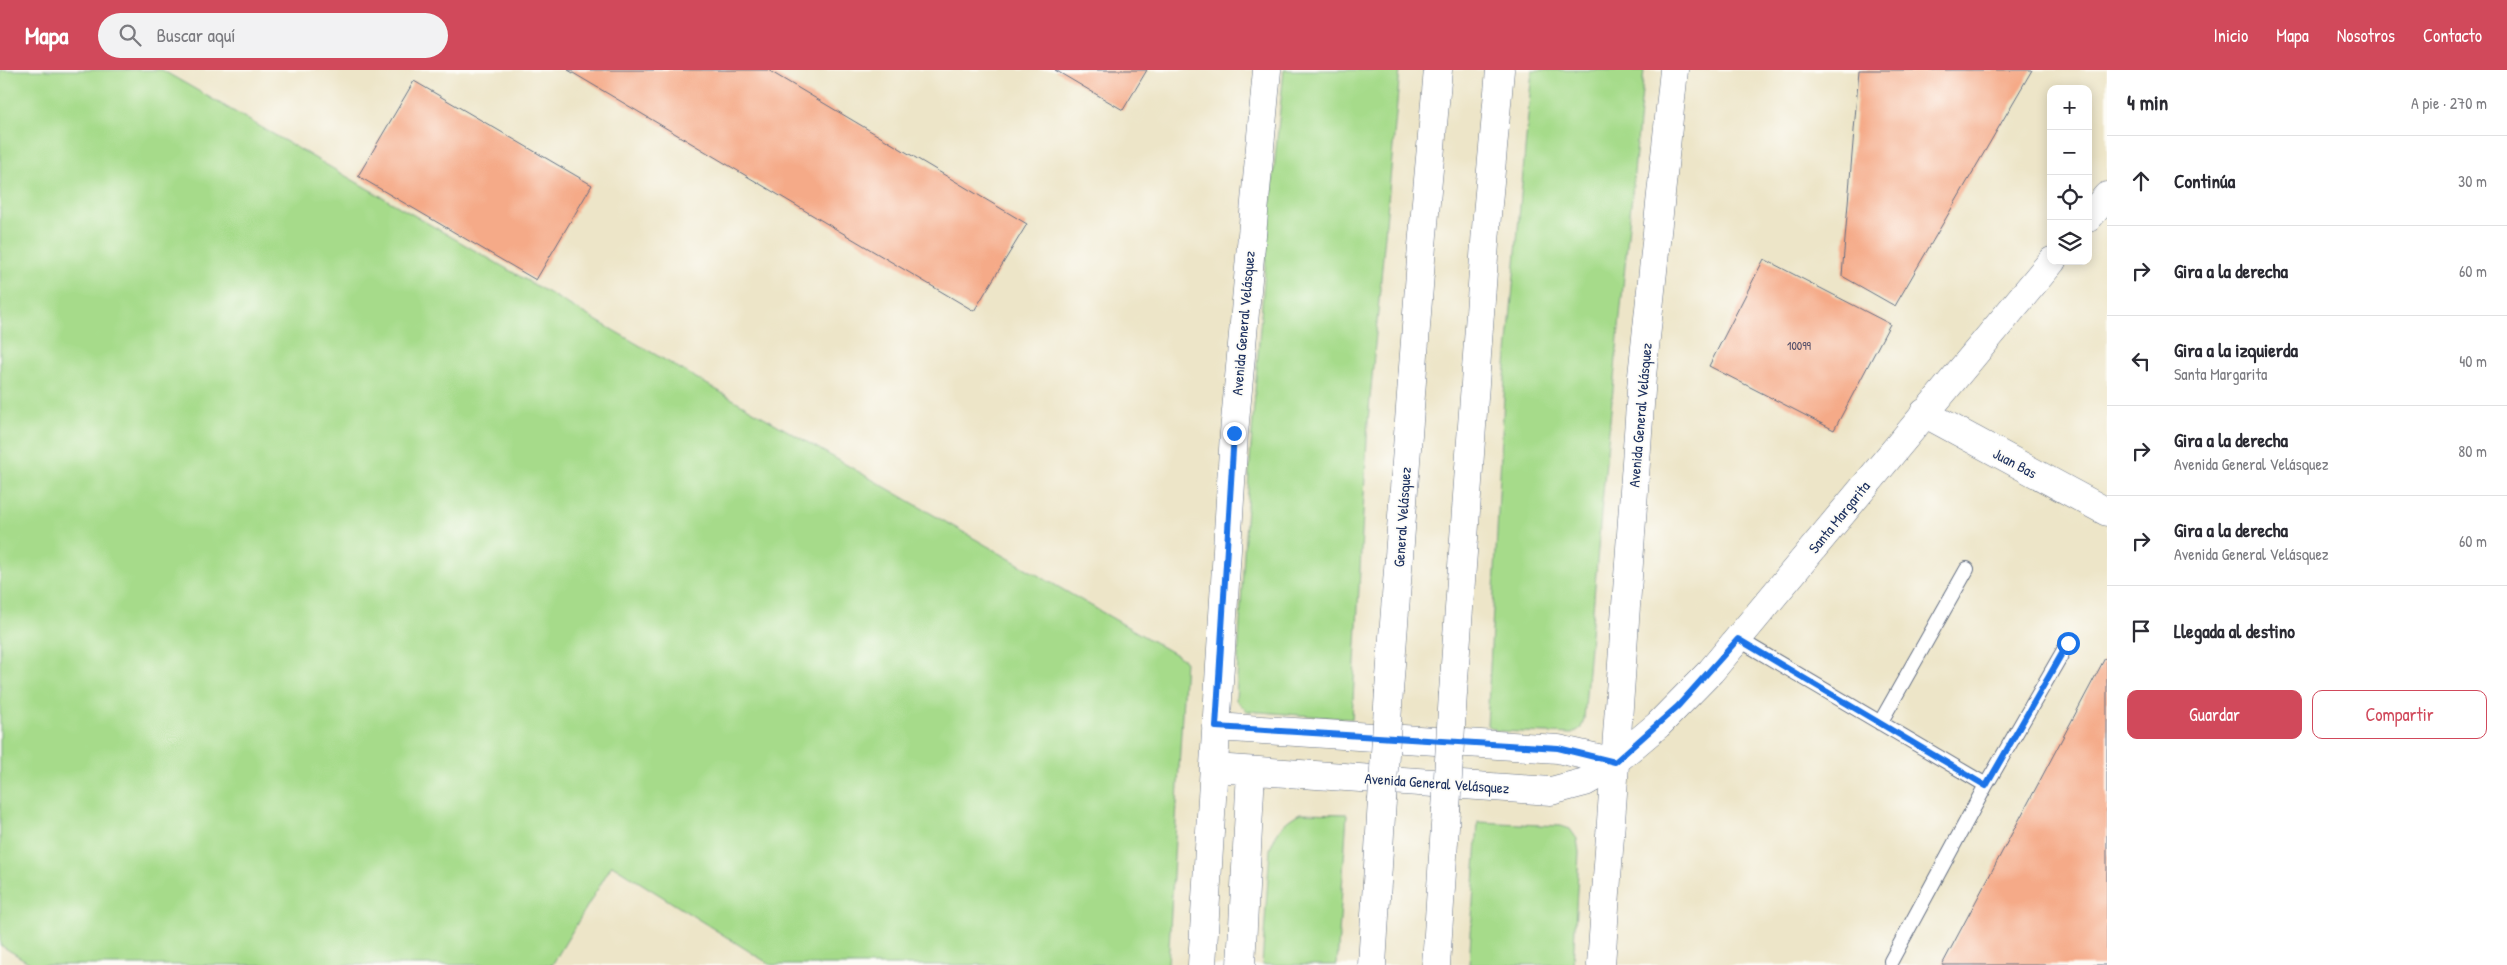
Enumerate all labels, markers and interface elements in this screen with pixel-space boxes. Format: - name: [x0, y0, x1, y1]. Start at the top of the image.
- search box: [98, 13, 448, 58]
- text: Mapa: [25, 19, 68, 51]
- icon: search: [116, 21, 144, 49]
- text: Buscar aquí: [156, 22, 236, 48]
- text: Inicio: [2214, 23, 2248, 48]
- text: Mapa: [2276, 23, 2309, 48]
- text: Nosotros: [2337, 23, 2395, 48]
- text: Contacto: [2423, 23, 2482, 48]
- map controls: [2047, 85, 2092, 265]
- button: +: [2047, 85, 2092, 130]
- text: 4 min: [2127, 88, 2168, 117]
- text: A pie · 270 m: [2411, 92, 2487, 114]
- button: −: [2047, 130, 2092, 175]
- icon: ahead: [2127, 167, 2155, 195]
- text: Continúa: [2174, 168, 2235, 194]
- text: 30 m: [2458, 170, 2487, 192]
- button: locate: [2047, 175, 2092, 220]
- button: layers: [2047, 220, 2092, 265]
- street label: Avenida General Velásquez: [1226, 249, 1260, 396]
- icon: right: [2127, 257, 2155, 285]
- text: Gira a la derecha: [2174, 258, 2288, 284]
- text: 60 m: [2459, 260, 2487, 282]
- house number: 10099: [1787, 337, 1812, 354]
- text: Gira a la izquierda: [2174, 337, 2298, 363]
- street label: Avenida General Velásquez: [1623, 341, 1657, 488]
- icon: left: [2127, 347, 2155, 375]
- text: 40 m: [2459, 350, 2487, 372]
- text: Santa Margarita: [2174, 363, 2267, 385]
- route end: [1223, 422, 1246, 445]
- text: Gira a la derecha: [2174, 427, 2288, 453]
- icon: right: [2127, 437, 2155, 465]
- text: 80 m: [2458, 440, 2487, 462]
- street label: Juan Bas: [1989, 443, 2041, 483]
- text: Avenida General Velásquez: [2174, 453, 2329, 475]
- street label: General Velásquez: [1388, 466, 1416, 568]
- street label: Santa Margarita: [1803, 476, 1875, 558]
- text: Gira a la derecha: [2174, 517, 2288, 543]
- icon: right: [2127, 527, 2155, 555]
- text: 60 m: [2459, 530, 2487, 552]
- text: Avenida General Velásquez: [2174, 543, 2329, 565]
- icon: arrive: [2127, 617, 2155, 645]
- text: Llegada al destino: [2174, 618, 2295, 644]
- route start: [2057, 632, 2080, 655]
- button: Guardar: [2127, 690, 2302, 739]
- button: Compartir: [2312, 690, 2487, 739]
- street label: Avenida General Velásquez: [1364, 767, 1511, 799]

